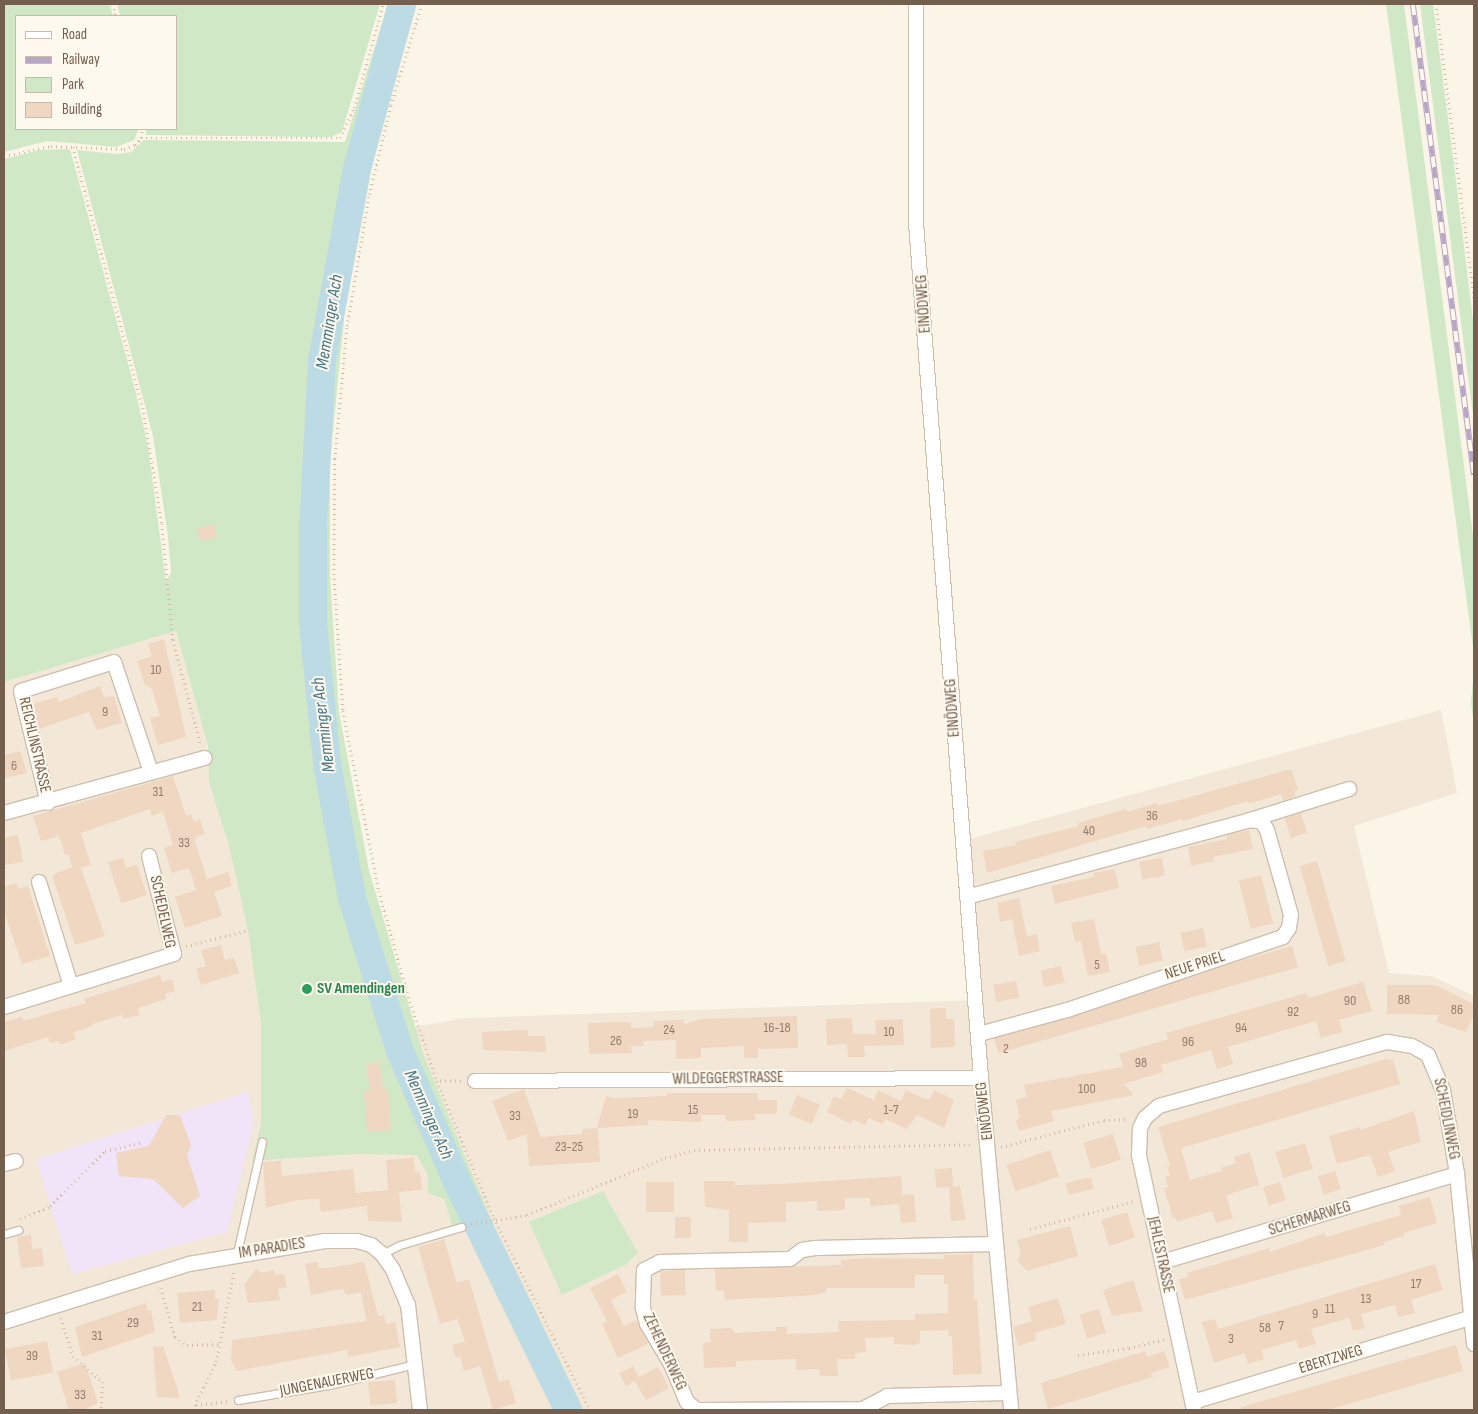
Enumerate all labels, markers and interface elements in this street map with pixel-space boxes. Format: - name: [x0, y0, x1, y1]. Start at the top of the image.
- legend: [15, 15, 178, 130]
- text: Road: [62, 25, 87, 44]
- text: Railway: [62, 50, 100, 69]
- text: Park: [62, 75, 84, 94]
- text: Building: [62, 100, 102, 119]
- water label: Memminger Ach: [312, 273, 348, 371]
- street label: EINÖDWEG: [912, 274, 936, 334]
- house number: 10: [150, 662, 162, 678]
- water label: Memminger Ach: [307, 676, 341, 774]
- street label: EINÖDWEG: [941, 678, 965, 738]
- street label: REICHLINSTRASSE: [14, 695, 54, 795]
- house number: 9: [102, 704, 108, 720]
- house number: 6: [11, 758, 17, 774]
- house number: 31: [153, 784, 163, 800]
- house number: 36: [1146, 808, 1158, 824]
- house number: 40: [1083, 823, 1095, 839]
- house number: 33: [178, 835, 190, 851]
- street label: SCHEDELWEG: [145, 874, 179, 950]
- street label: NEUE PRIEL: [1163, 947, 1227, 985]
- house number: 5: [1094, 957, 1100, 973]
- place label: SV Amendingen: [317, 979, 405, 999]
- marker: SV Amendingen: [301, 983, 313, 995]
- house number: 88: [1398, 992, 1410, 1008]
- house number: 90: [1344, 993, 1356, 1009]
- house number: 86: [1451, 1002, 1463, 1018]
- house number: 92: [1287, 1004, 1299, 1020]
- house number: 16-18: [763, 1020, 791, 1036]
- house number: 94: [1235, 1020, 1247, 1036]
- house number: 24: [663, 1022, 675, 1038]
- house number: 10: [883, 1024, 895, 1040]
- house number: 26: [610, 1033, 622, 1049]
- house number: 96: [1182, 1034, 1194, 1050]
- house number: 2: [1003, 1041, 1009, 1057]
- house number: 98: [1135, 1055, 1147, 1071]
- water label: Memminger Ach: [399, 1067, 457, 1163]
- street label: WILDEGGERSTRASSE: [672, 1068, 784, 1090]
- street label: SCHEIDLINWEG: [1429, 1077, 1463, 1161]
- street label: EINÖDWEG: [972, 1081, 998, 1141]
- house number: 100: [1078, 1081, 1096, 1097]
- house number: 15: [688, 1102, 698, 1118]
- house number: 1-7: [883, 1102, 899, 1118]
- house number: 19: [627, 1106, 639, 1122]
- house number: 33: [509, 1108, 521, 1124]
- house number: 23-25: [555, 1139, 583, 1155]
- street label: SCHERMARWEG: [1266, 1197, 1354, 1241]
- street label: JEHLESTRASSE: [1143, 1215, 1177, 1295]
- street label: IM PARADIES: [237, 1234, 307, 1264]
- house number: 17: [1411, 1276, 1421, 1292]
- house number: 13: [1361, 1291, 1371, 1307]
- house number: 21: [192, 1299, 202, 1315]
- house number: 11: [1325, 1301, 1335, 1317]
- house number: 9: [1312, 1306, 1318, 1322]
- street label: ZEHENDERWEG: [638, 1310, 690, 1394]
- house number: 29: [127, 1315, 139, 1331]
- house number: 7: [1278, 1318, 1284, 1334]
- house number: 58: [1259, 1320, 1271, 1336]
- house number: 31: [92, 1328, 102, 1344]
- house number: 3: [1228, 1331, 1234, 1347]
- street label: EBERTZWEG: [1297, 1341, 1365, 1379]
- house number: 39: [26, 1348, 38, 1364]
- street label: JUNGENAUERWEG: [278, 1364, 376, 1402]
- house number: 33: [74, 1387, 86, 1403]

